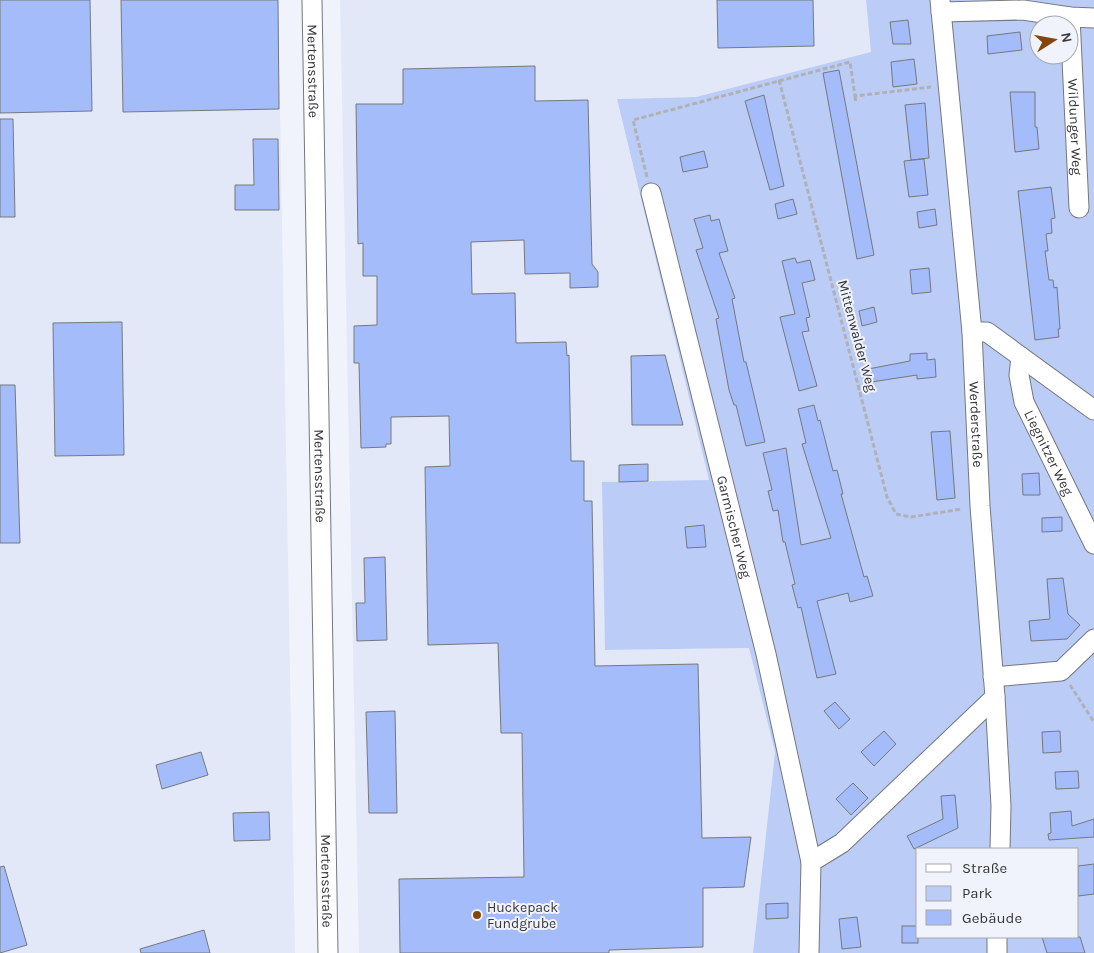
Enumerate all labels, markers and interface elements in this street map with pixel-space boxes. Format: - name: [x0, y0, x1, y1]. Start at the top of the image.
- north arrow: [1029, 15, 1079, 65]
- street label: Mertensstraße: [304, 24, 322, 118]
- text: N: [1057, 31, 1076, 44]
- street label: Wildunger Weg: [1064, 78, 1086, 176]
- street label: Mittenwalder Weg: [834, 278, 880, 394]
- street label: Werderstraße: [966, 381, 987, 468]
- street label: Liegnitzer Weg: [1021, 407, 1077, 498]
- street label: Mertensstraße: [311, 429, 329, 523]
- street label: Garmischer Weg: [713, 474, 755, 580]
- street label: Mertensstraße: [318, 834, 336, 928]
- legend: [916, 848, 1079, 938]
- text: Straße: [962, 859, 1007, 877]
- text: Park: [962, 884, 992, 902]
- place label: Huckepack Fundgrube: [487, 899, 558, 932]
- marker: Huckepack Fundgrube: [471, 909, 483, 921]
- text: Gebäude: [962, 909, 1022, 927]

